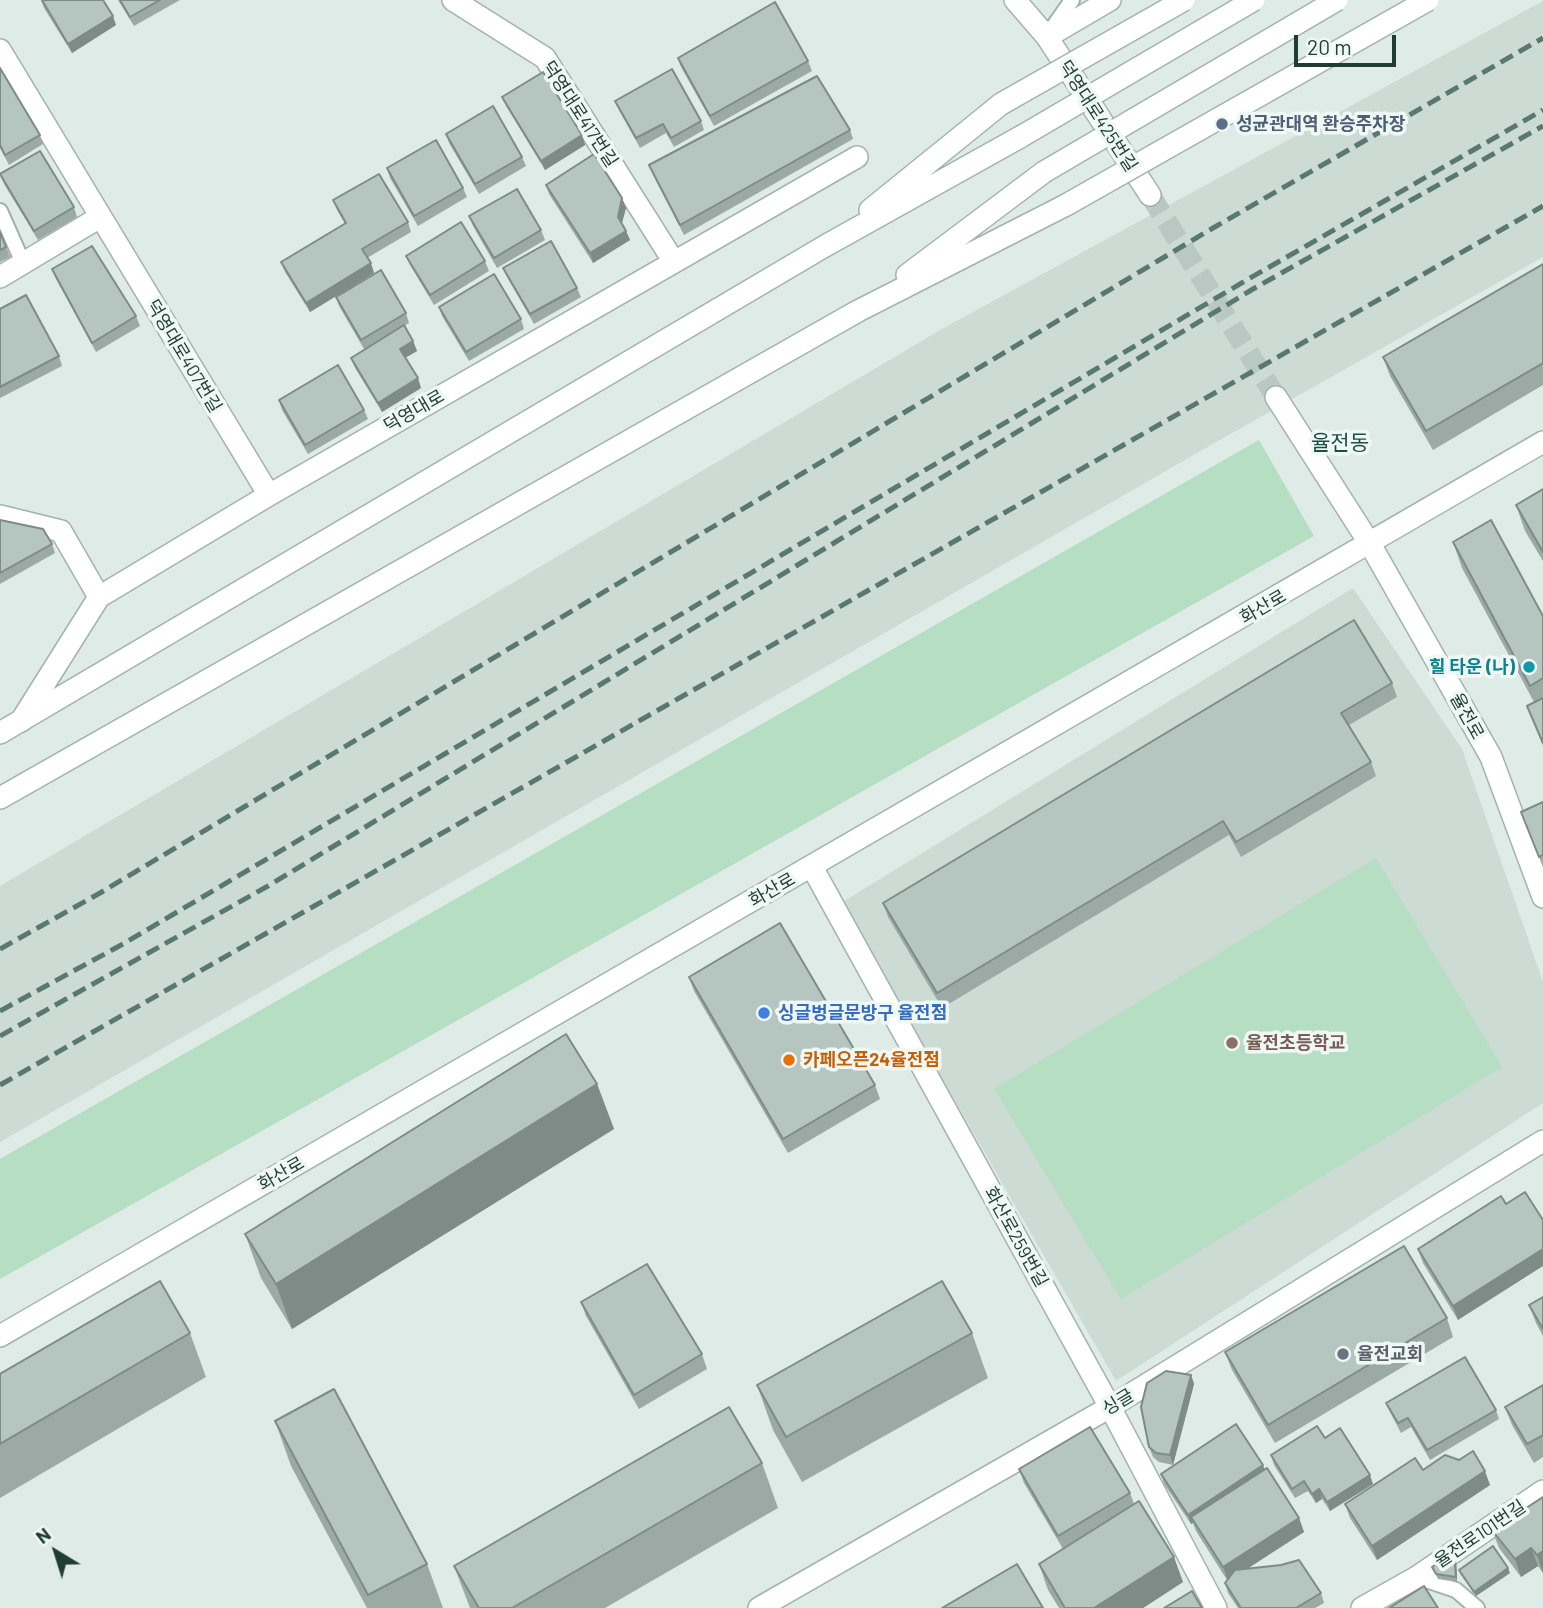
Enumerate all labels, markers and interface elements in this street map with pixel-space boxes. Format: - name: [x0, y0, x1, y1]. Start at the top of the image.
- scale bar: [1298, 21, 1400, 65]
- text: 20 m: [1307, 34, 1352, 59]
- street label: 덕영대로425번길: [1054, 56, 1142, 176]
- street label: 덕영대로417번길: [538, 57, 622, 171]
- place label: 성균관대역 환승주차장: [1236, 113, 1405, 135]
- marker: 성균관대역 환승주차장: [1214, 116, 1230, 132]
- street label: 덕영대로407번길: [142, 296, 226, 416]
- street label: 덕영대로: [380, 385, 448, 437]
- district label: 율전동: [1311, 430, 1369, 456]
- street label: 화산로: [1236, 585, 1290, 629]
- place label: 힐 타운 (나): [1429, 656, 1515, 678]
- marker: 힐 타운 (나): [1521, 659, 1537, 675]
- street label: 율전로: [1446, 689, 1488, 743]
- street label: 화산로: [745, 868, 799, 912]
- place label: 싱글벙글문방구 율전점: [778, 1002, 947, 1024]
- marker: 싱글벙글문방구 율전점: [756, 1005, 772, 1021]
- place label: 율전초등학교: [1246, 1032, 1345, 1054]
- marker: 율전초등학교: [1224, 1035, 1240, 1051]
- place label: 카페오픈24율전점: [803, 1049, 940, 1071]
- marker: 카페오픈24율전점: [781, 1052, 797, 1068]
- street label: 화산로: [254, 1152, 308, 1196]
- street label: 화산로259번길: [980, 1183, 1052, 1291]
- place label: 율전교회: [1357, 1343, 1423, 1365]
- marker: 율전교회: [1335, 1346, 1351, 1362]
- street label: 싱글: [1098, 1384, 1138, 1420]
- street label: 율전로101번길: [1430, 1496, 1530, 1572]
- north arrow: [21, 1517, 91, 1587]
- text: N: [31, 1522, 55, 1548]

